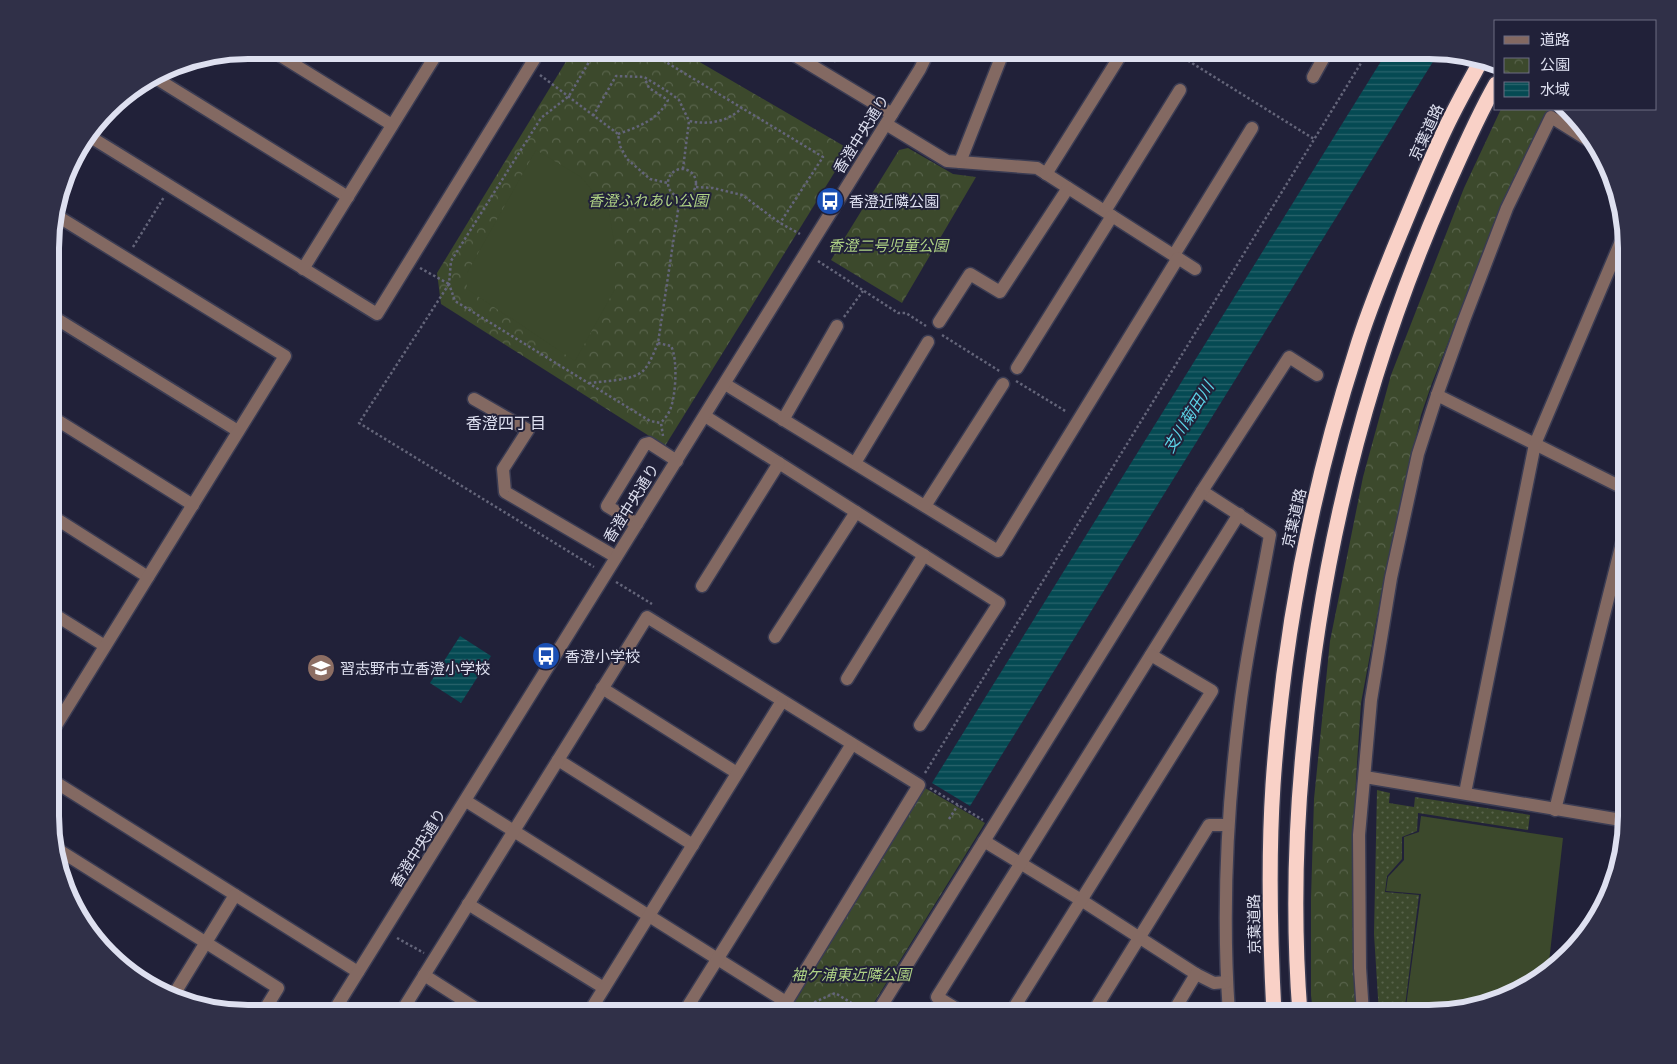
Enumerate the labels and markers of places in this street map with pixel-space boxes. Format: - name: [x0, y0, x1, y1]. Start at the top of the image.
- bus stop icon: 香澄近隣公園: [815, 186, 845, 216]
- place label: 香澄近隣公園: [849, 191, 939, 212]
- bus stop icon: 香澄小学校: [531, 641, 561, 671]
- place label: 香澄小学校: [565, 646, 640, 667]
- school or university icon: 習志野市立香澄小学校: [306, 653, 336, 683]
- place label: 習志野市立香澄小学校: [340, 658, 490, 679]

